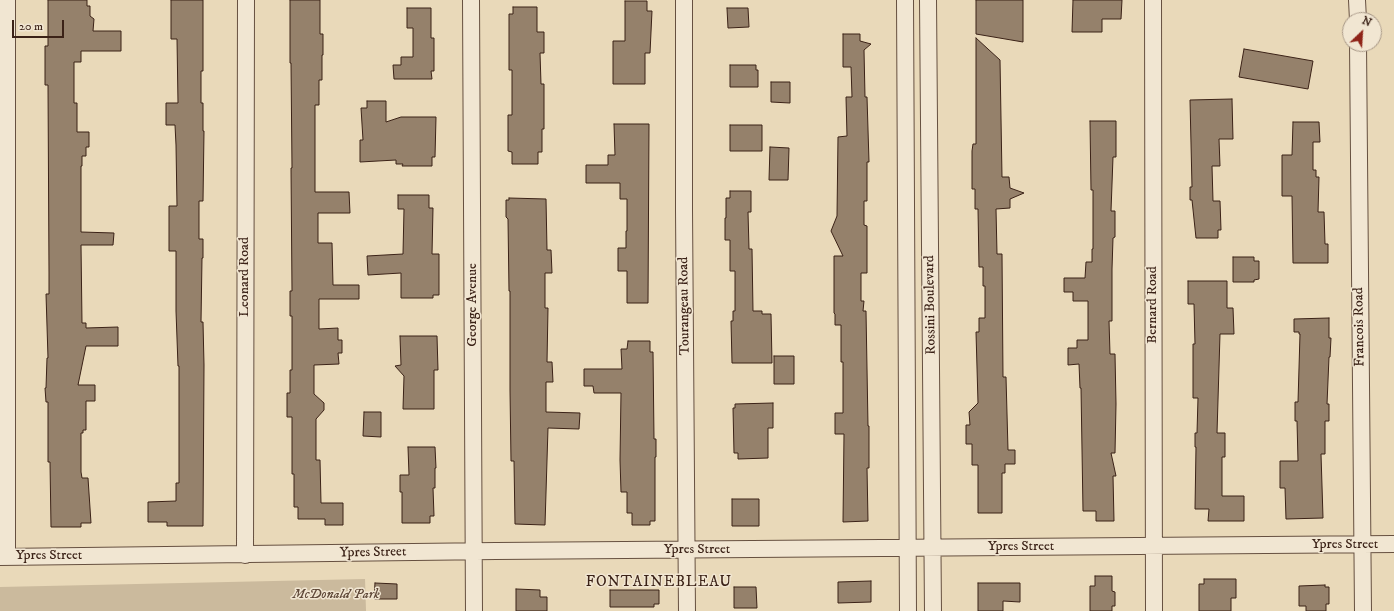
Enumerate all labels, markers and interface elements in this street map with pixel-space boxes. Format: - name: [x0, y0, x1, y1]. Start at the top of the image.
- scale bar: [14, 12, 66, 38]
- north arrow: [1342, 12, 1382, 52]
- text: N: [1360, 14, 1374, 30]
- text: 20 m: [19, 19, 43, 34]
- street label: Leonard Road: [237, 237, 253, 317]
- street label: Rossini Boulevard: [922, 255, 940, 355]
- street label: Tourangeau Road: [676, 257, 694, 355]
- street label: George Avenue: [465, 263, 481, 347]
- street label: Bernard Road: [1145, 266, 1161, 344]
- street label: Francois Road: [1351, 287, 1369, 367]
- street label: Ypres Street: [1312, 537, 1378, 553]
- street label: Ypres Street: [988, 539, 1054, 555]
- street label: Ypres Street: [664, 542, 730, 558]
- street label: Ypres Street: [340, 544, 406, 562]
- street label: Ypres Street: [16, 548, 82, 564]
- district label: FONTAINEBLEAU: [586, 574, 732, 592]
- park label: McDonald Park: [292, 587, 380, 603]

